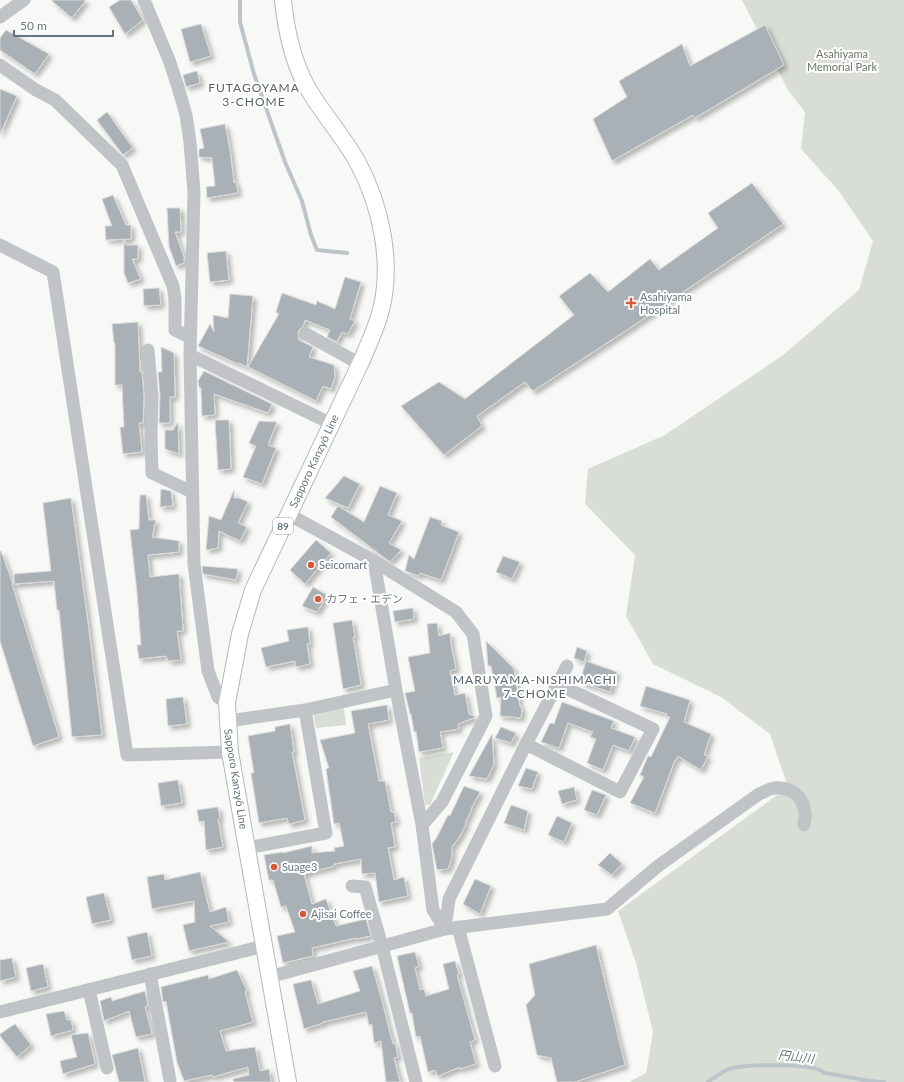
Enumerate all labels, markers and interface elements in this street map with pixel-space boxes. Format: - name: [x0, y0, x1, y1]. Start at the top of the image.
- scale bar: [14, 12, 113, 38]
- text: 50 m: [20, 18, 47, 33]
- park label: Asahiyama Memorial Park: [807, 47, 877, 73]
- district label: FUTAGOYAMA 3-CHOME: [208, 80, 300, 109]
- place label: Asahiyama Hospital: [640, 290, 692, 316]
- marker: Asahiyama Hospital: [625, 297, 637, 309]
- street label: Sapporo Kanzyō Line: [286, 412, 341, 509]
- road number: 89: [273, 518, 293, 534]
- place label: Seicomart: [319, 558, 367, 571]
- marker: Seicomart: [306, 560, 316, 570]
- place label: カフェ・エデン: [326, 592, 403, 605]
- marker: カフェ・エデン: [313, 594, 323, 604]
- district label: MARUYAMA-NISHIMACHI 7-CHOME: [453, 672, 617, 701]
- street label: Sapporo Kanzyō Line: [222, 728, 251, 830]
- place label: Suage3: [282, 860, 317, 873]
- marker: Suage3: [269, 862, 279, 872]
- place label: Ajisai Coffee: [311, 907, 372, 920]
- marker: Ajisai Coffee: [298, 909, 308, 919]
- water label: 円山川: [777, 1047, 817, 1066]

